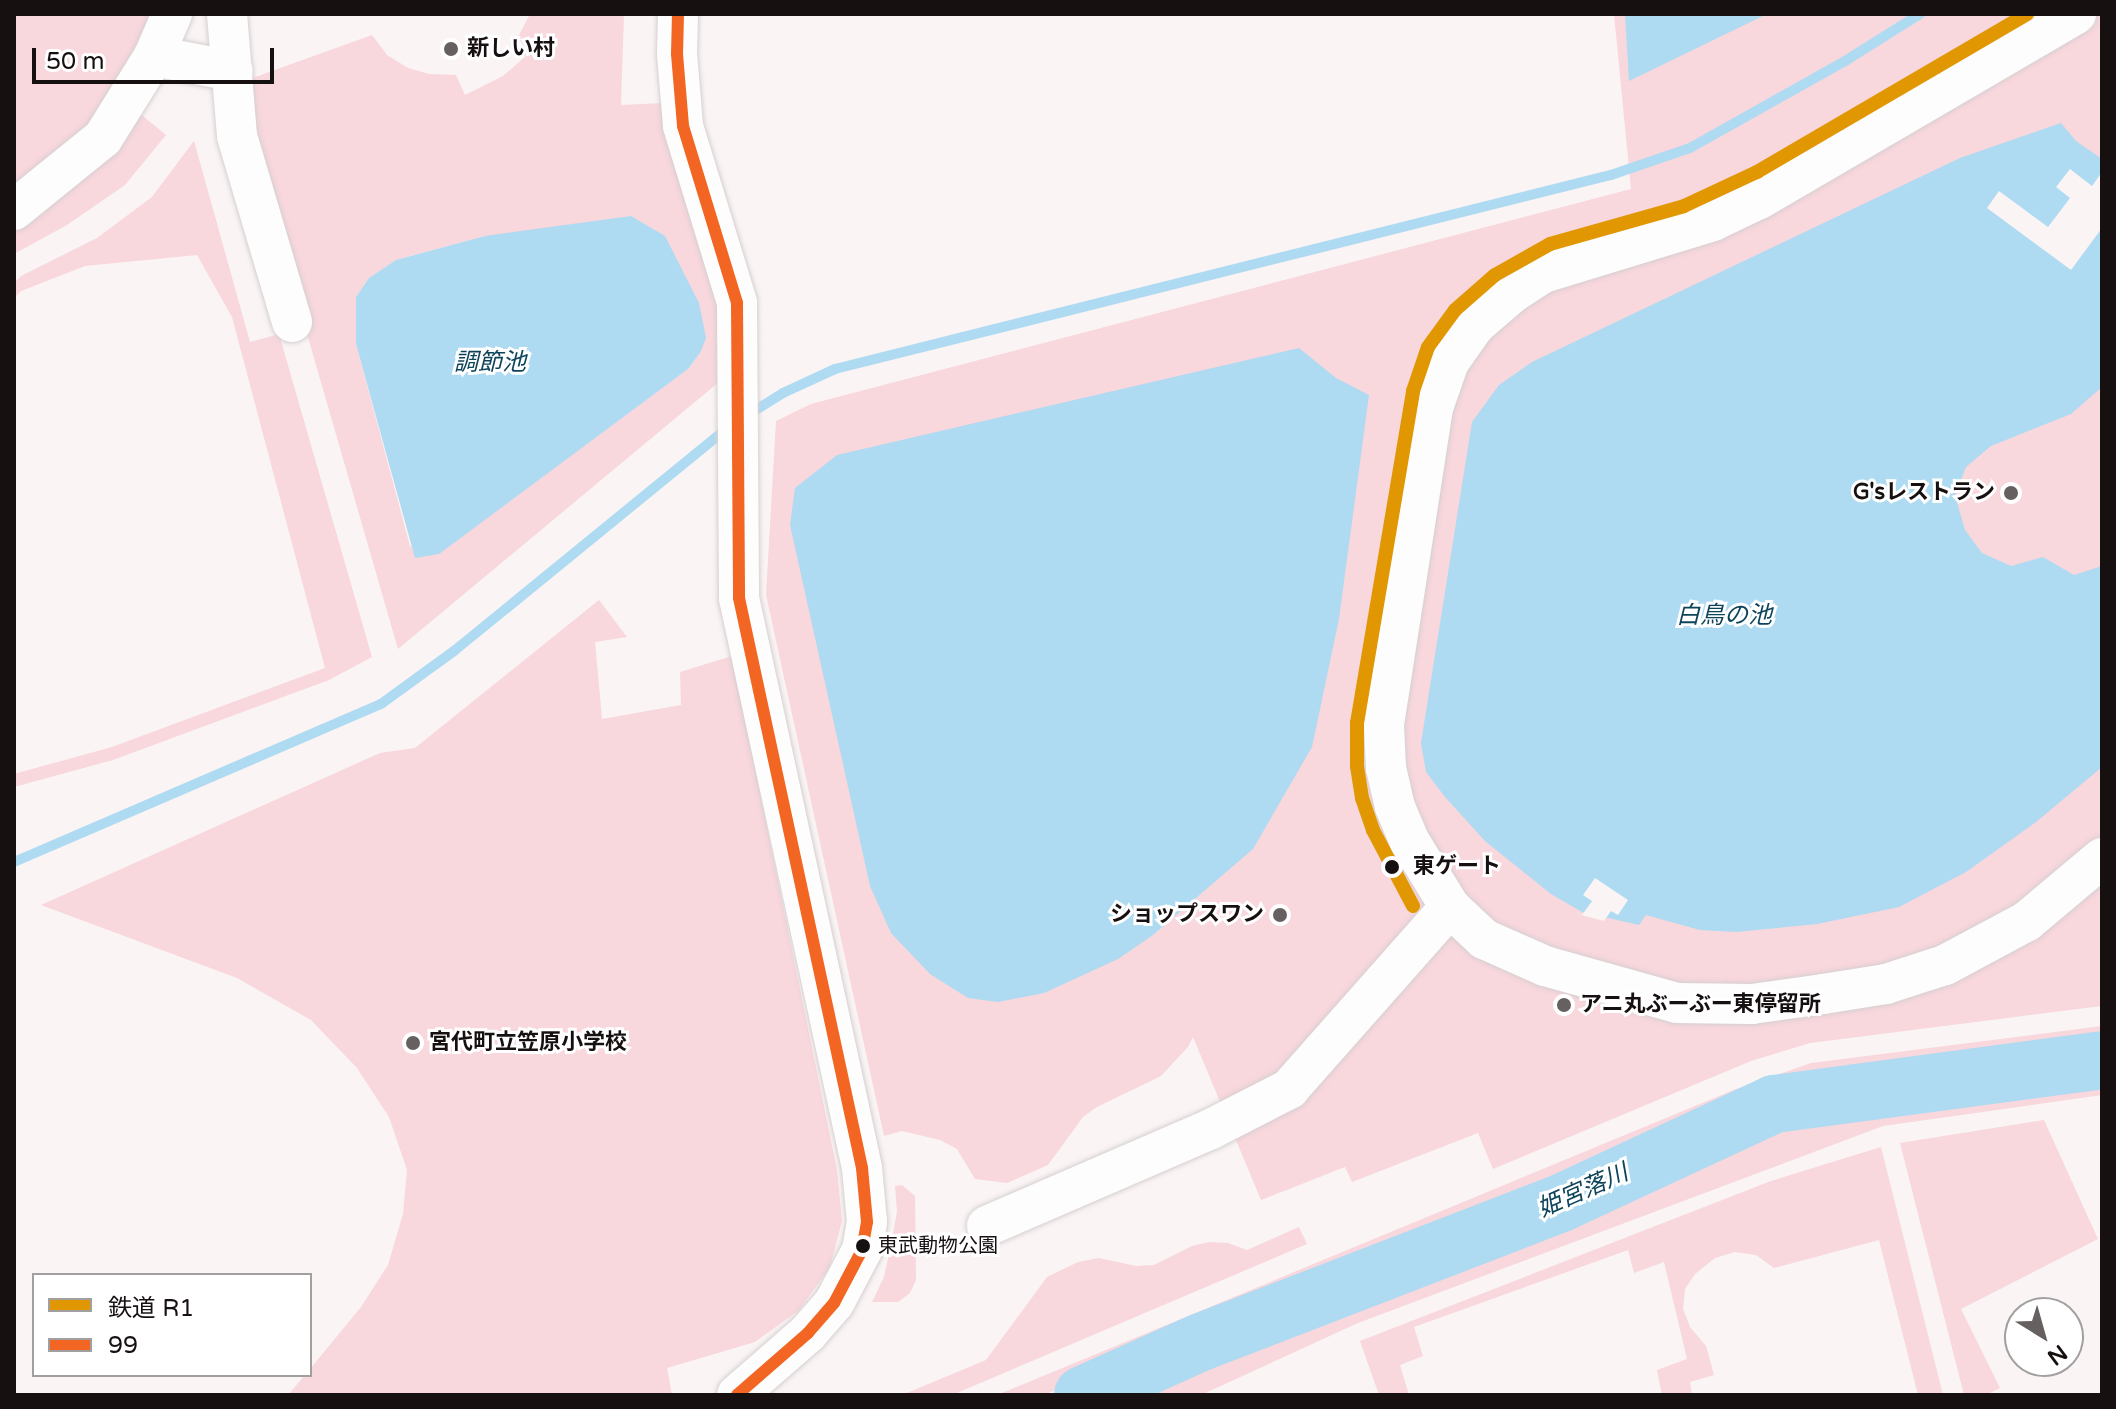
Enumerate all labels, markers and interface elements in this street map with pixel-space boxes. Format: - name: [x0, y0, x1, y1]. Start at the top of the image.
- scale bar: [36, 32, 278, 82]
- place label: 新しい村: [467, 36, 555, 62]
- marker: 新しい村: [442, 40, 460, 58]
- text: 50 m: [46, 47, 104, 76]
- water label: 調節池: [454, 349, 526, 377]
- place label: G'sレストラン: [1853, 480, 1995, 506]
- marker: G'sレストラン: [2002, 484, 2020, 502]
- water label: 白鳥の池: [1676, 602, 1772, 630]
- marker: 東ゲート: [1378, 853, 1406, 881]
- place label: 東ゲート: [1413, 854, 1501, 880]
- place label: ショップスワン: [1110, 902, 1264, 928]
- marker: ショップスワン: [1271, 906, 1289, 924]
- place label: アニ丸ぶーぶー東停留所: [1580, 992, 1822, 1018]
- marker: アニ丸ぶーぶー東停留所: [1555, 996, 1573, 1014]
- place label: 宮代町立笠原小学校: [429, 1030, 627, 1056]
- marker: 宮代町立笠原小学校: [404, 1034, 422, 1052]
- water label: 姫宮落川: [1533, 1158, 1633, 1224]
- place label: 東武動物公園: [878, 1234, 998, 1258]
- marker: 東武動物公園: [855, 1238, 871, 1254]
- legend: [32, 1273, 312, 1377]
- text: 鉄道 R1: [108, 1294, 194, 1323]
- north arrow: [2004, 1297, 2084, 1377]
- text: 99: [108, 1331, 138, 1360]
- text: N: [2042, 1339, 2072, 1370]

